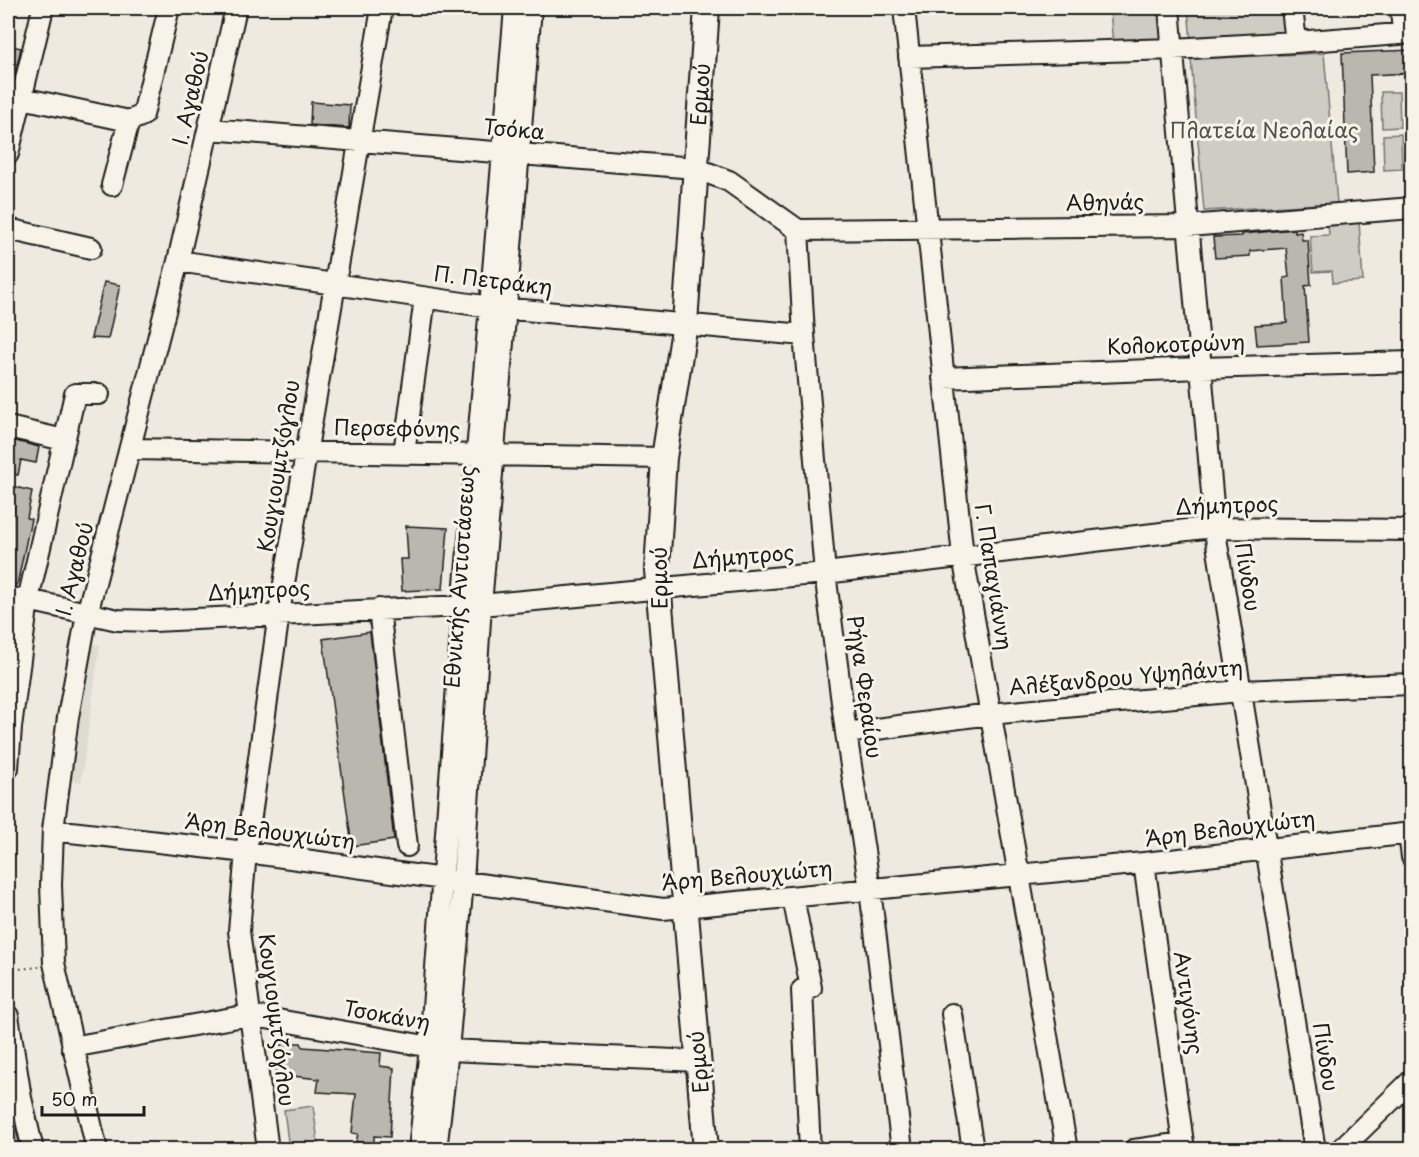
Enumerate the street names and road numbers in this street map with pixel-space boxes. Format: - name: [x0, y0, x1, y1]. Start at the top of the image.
- street label: Ι. Αγαθού: [163, 47, 215, 148]
- street label: Ερμού: [681, 62, 717, 127]
- street label: Τσόκα: [482, 109, 546, 147]
- street label: Αθηνάς: [1066, 184, 1145, 218]
- street label: Π. Πετράκη: [432, 256, 555, 302]
- street label: Κολοκοτρώνη: [1106, 325, 1245, 361]
- street label: Κουγιουμτζόγλου: [248, 377, 306, 554]
- street label: Περσεφόνης: [334, 410, 461, 444]
- street label: Εθνικής Αντιστάσεως: [434, 464, 482, 689]
- street label: Δήμητρος: [1175, 486, 1279, 522]
- street label: Γ. Παπαγιάννη: [968, 501, 1022, 652]
- street label: Ι. Αγαθού: [46, 518, 100, 619]
- street label: Δήμητρος: [690, 535, 795, 575]
- street label: Πίνδου: [1228, 540, 1270, 613]
- street label: Ερμού: [641, 547, 675, 609]
- street label: Δήμητρος: [207, 570, 311, 608]
- street label: Ρήγα Φεραίου: [840, 613, 892, 760]
- street label: Αλέξανδρου Υψηλάντη: [1008, 650, 1244, 702]
- street label: Άρη Βελουχιώτη: [1143, 801, 1317, 853]
- street label: Άρη Βελουχιώτη: [183, 804, 357, 856]
- street label: Άρη Βελουχιώτη: [660, 851, 834, 897]
- street label: Κουγιουμτζόγλου: [251, 931, 304, 1108]
- street label: Αντιγόνης: [1167, 949, 1213, 1057]
- street label: Τσοκάνη: [342, 991, 433, 1037]
- street label: Πίνδου: [1306, 1020, 1348, 1093]
- street label: Ερμού: [678, 1030, 716, 1095]

